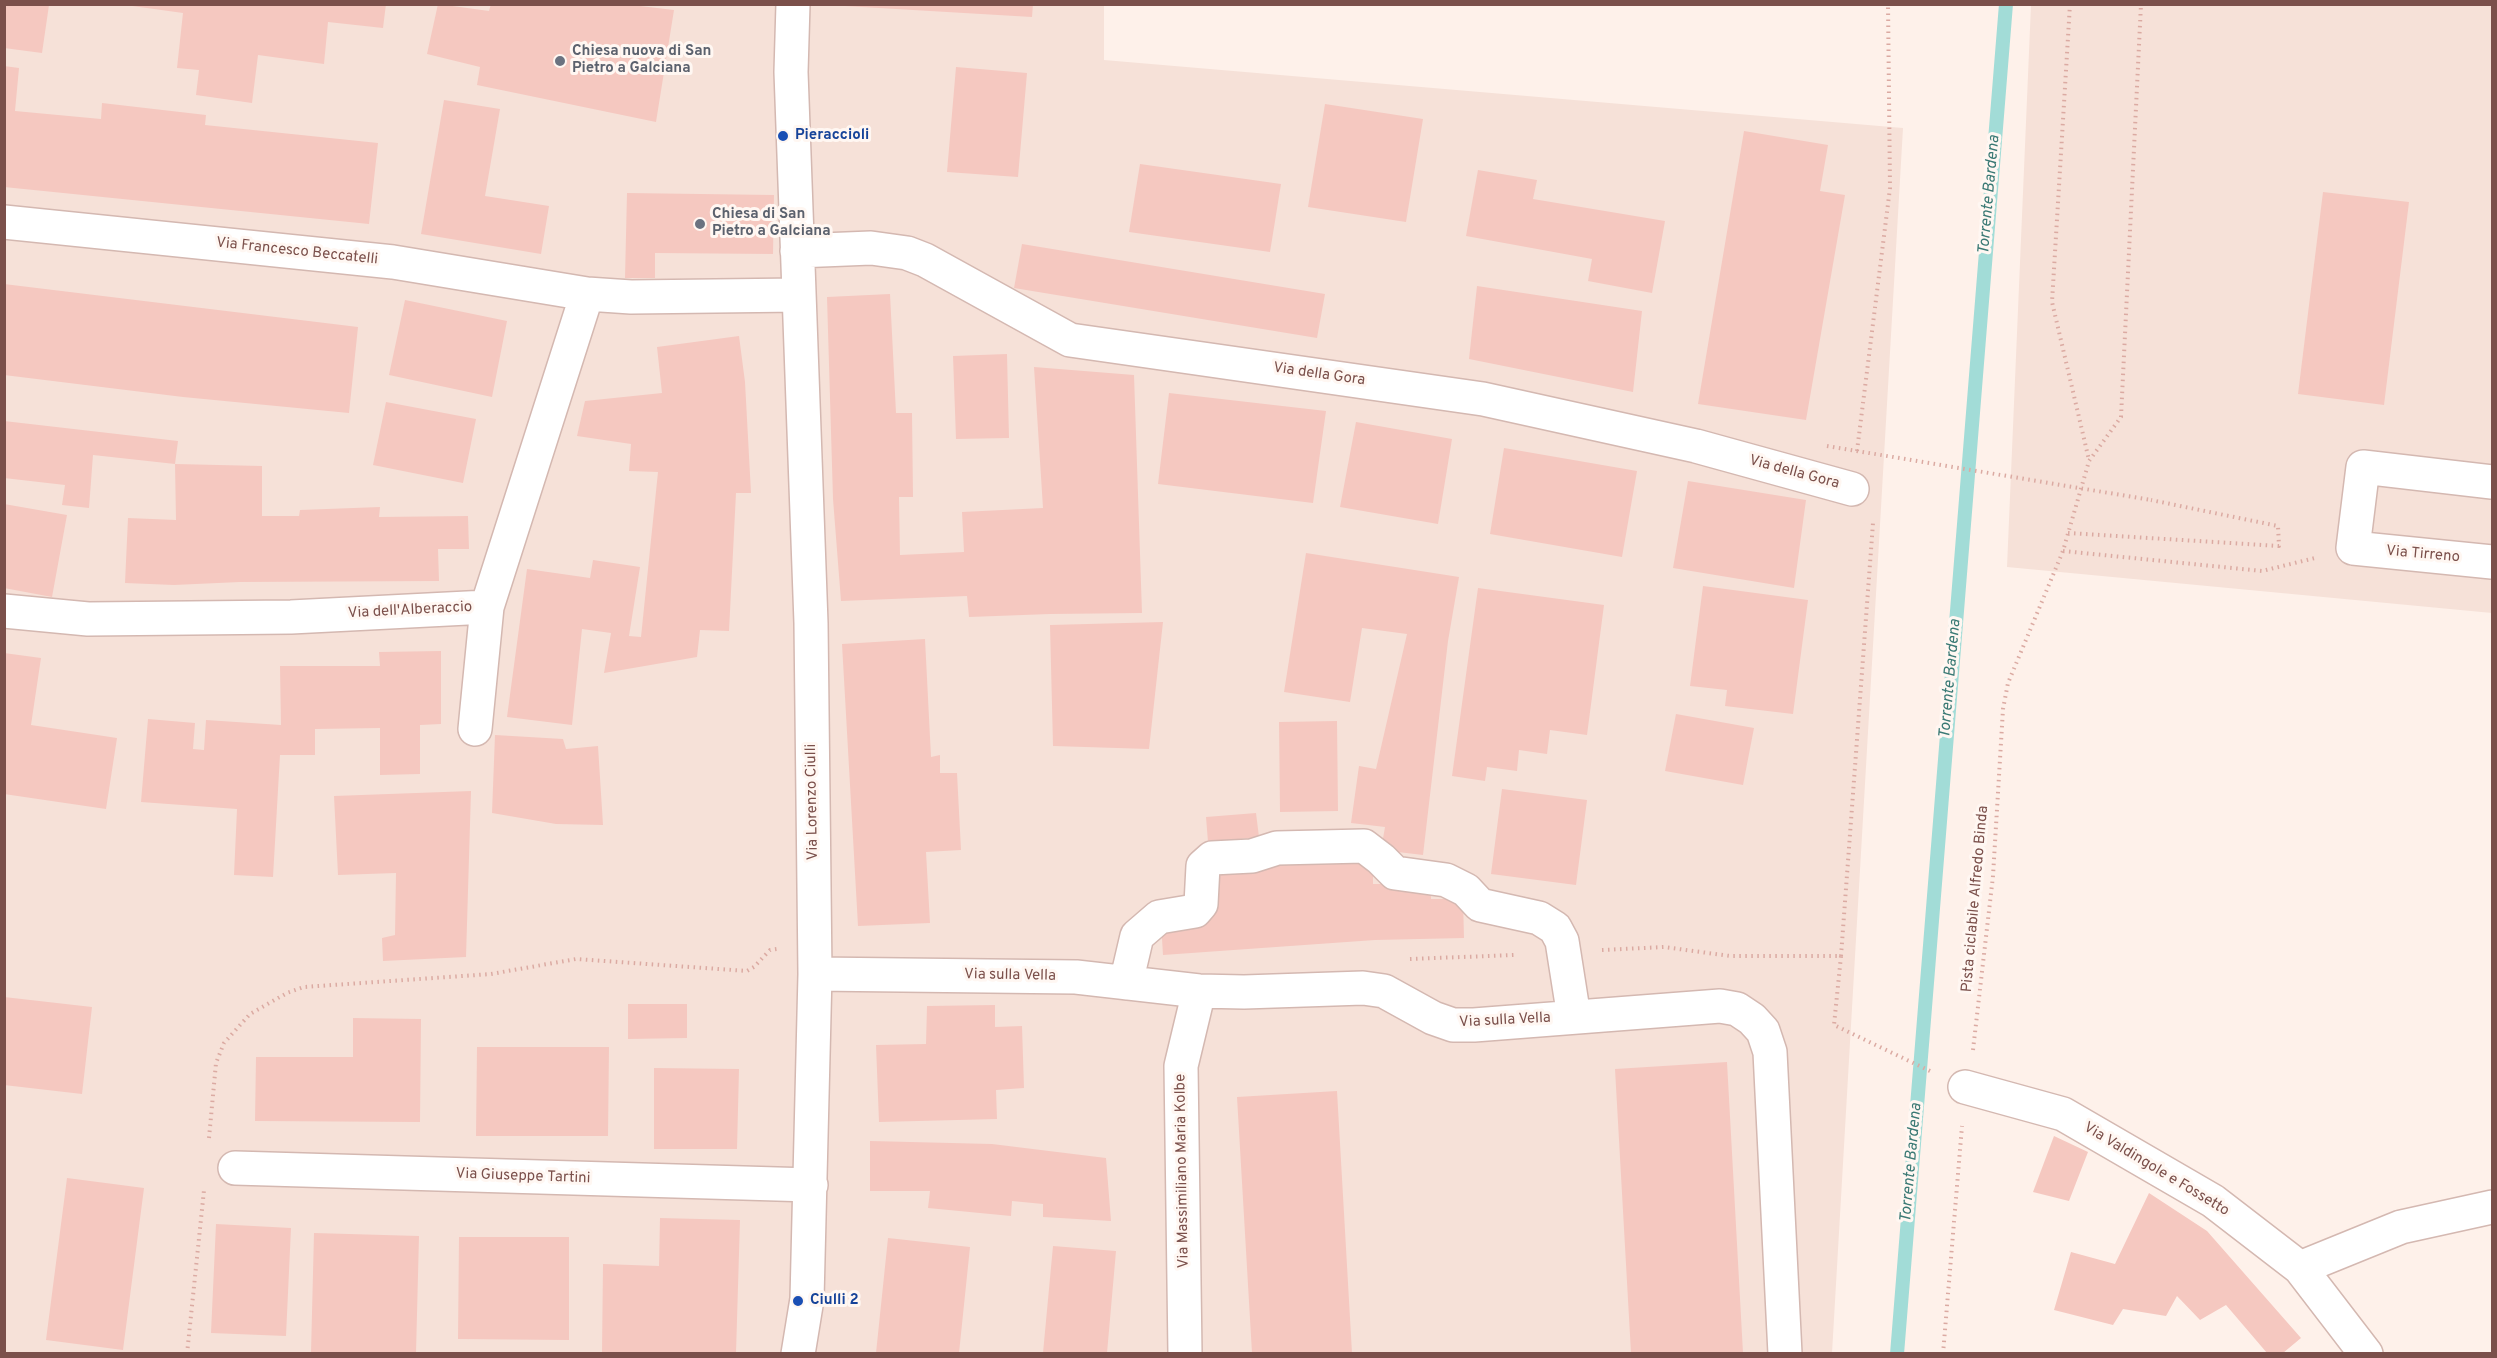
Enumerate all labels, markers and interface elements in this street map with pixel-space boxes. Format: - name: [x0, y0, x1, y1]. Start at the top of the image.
- place label: Chiesa nuova di San Pietro a Galciana: [572, 43, 711, 78]
- marker: Chiesa nuova di San Pietro a Galciana: [553, 54, 567, 68]
- place label: Pieraccioli: [795, 127, 869, 145]
- marker: Pieraccioli: [776, 129, 790, 143]
- water label: Torrente Bardena: [1975, 134, 2005, 256]
- place label: Chiesa di San Pietro a Galciana: [712, 206, 831, 241]
- marker: Chiesa di San Pietro a Galciana: [693, 217, 707, 231]
- street label: Via Francesco Beccatelli: [215, 235, 379, 269]
- street label: Via della Gora: [1272, 360, 1366, 390]
- street label: Via della Gora: [1747, 452, 1841, 494]
- street label: Via Tirreno: [2385, 543, 2461, 567]
- street label: Via dell'Alberaccio: [347, 599, 473, 623]
- water label: Torrente Bardena: [1936, 618, 1966, 740]
- street label: Via Lorenzo Ciulli: [803, 743, 823, 861]
- street label: Pista ciclabile Alfredo Binda: [1959, 805, 1993, 993]
- street label: Via sulla Vella: [964, 966, 1056, 986]
- street label: Via sulla Vella: [1459, 1010, 1551, 1032]
- street label: Via Massimiliano Maria Kolbe: [1172, 1074, 1194, 1268]
- water label: Torrente Bardena: [1897, 1102, 1927, 1224]
- street label: Via Valdingole e Fossetto: [2080, 1119, 2232, 1221]
- street label: Via Giuseppe Tartini: [455, 1166, 591, 1188]
- place label: Ciulli 2: [810, 1292, 859, 1310]
- marker: Ciulli 2: [791, 1294, 805, 1308]

